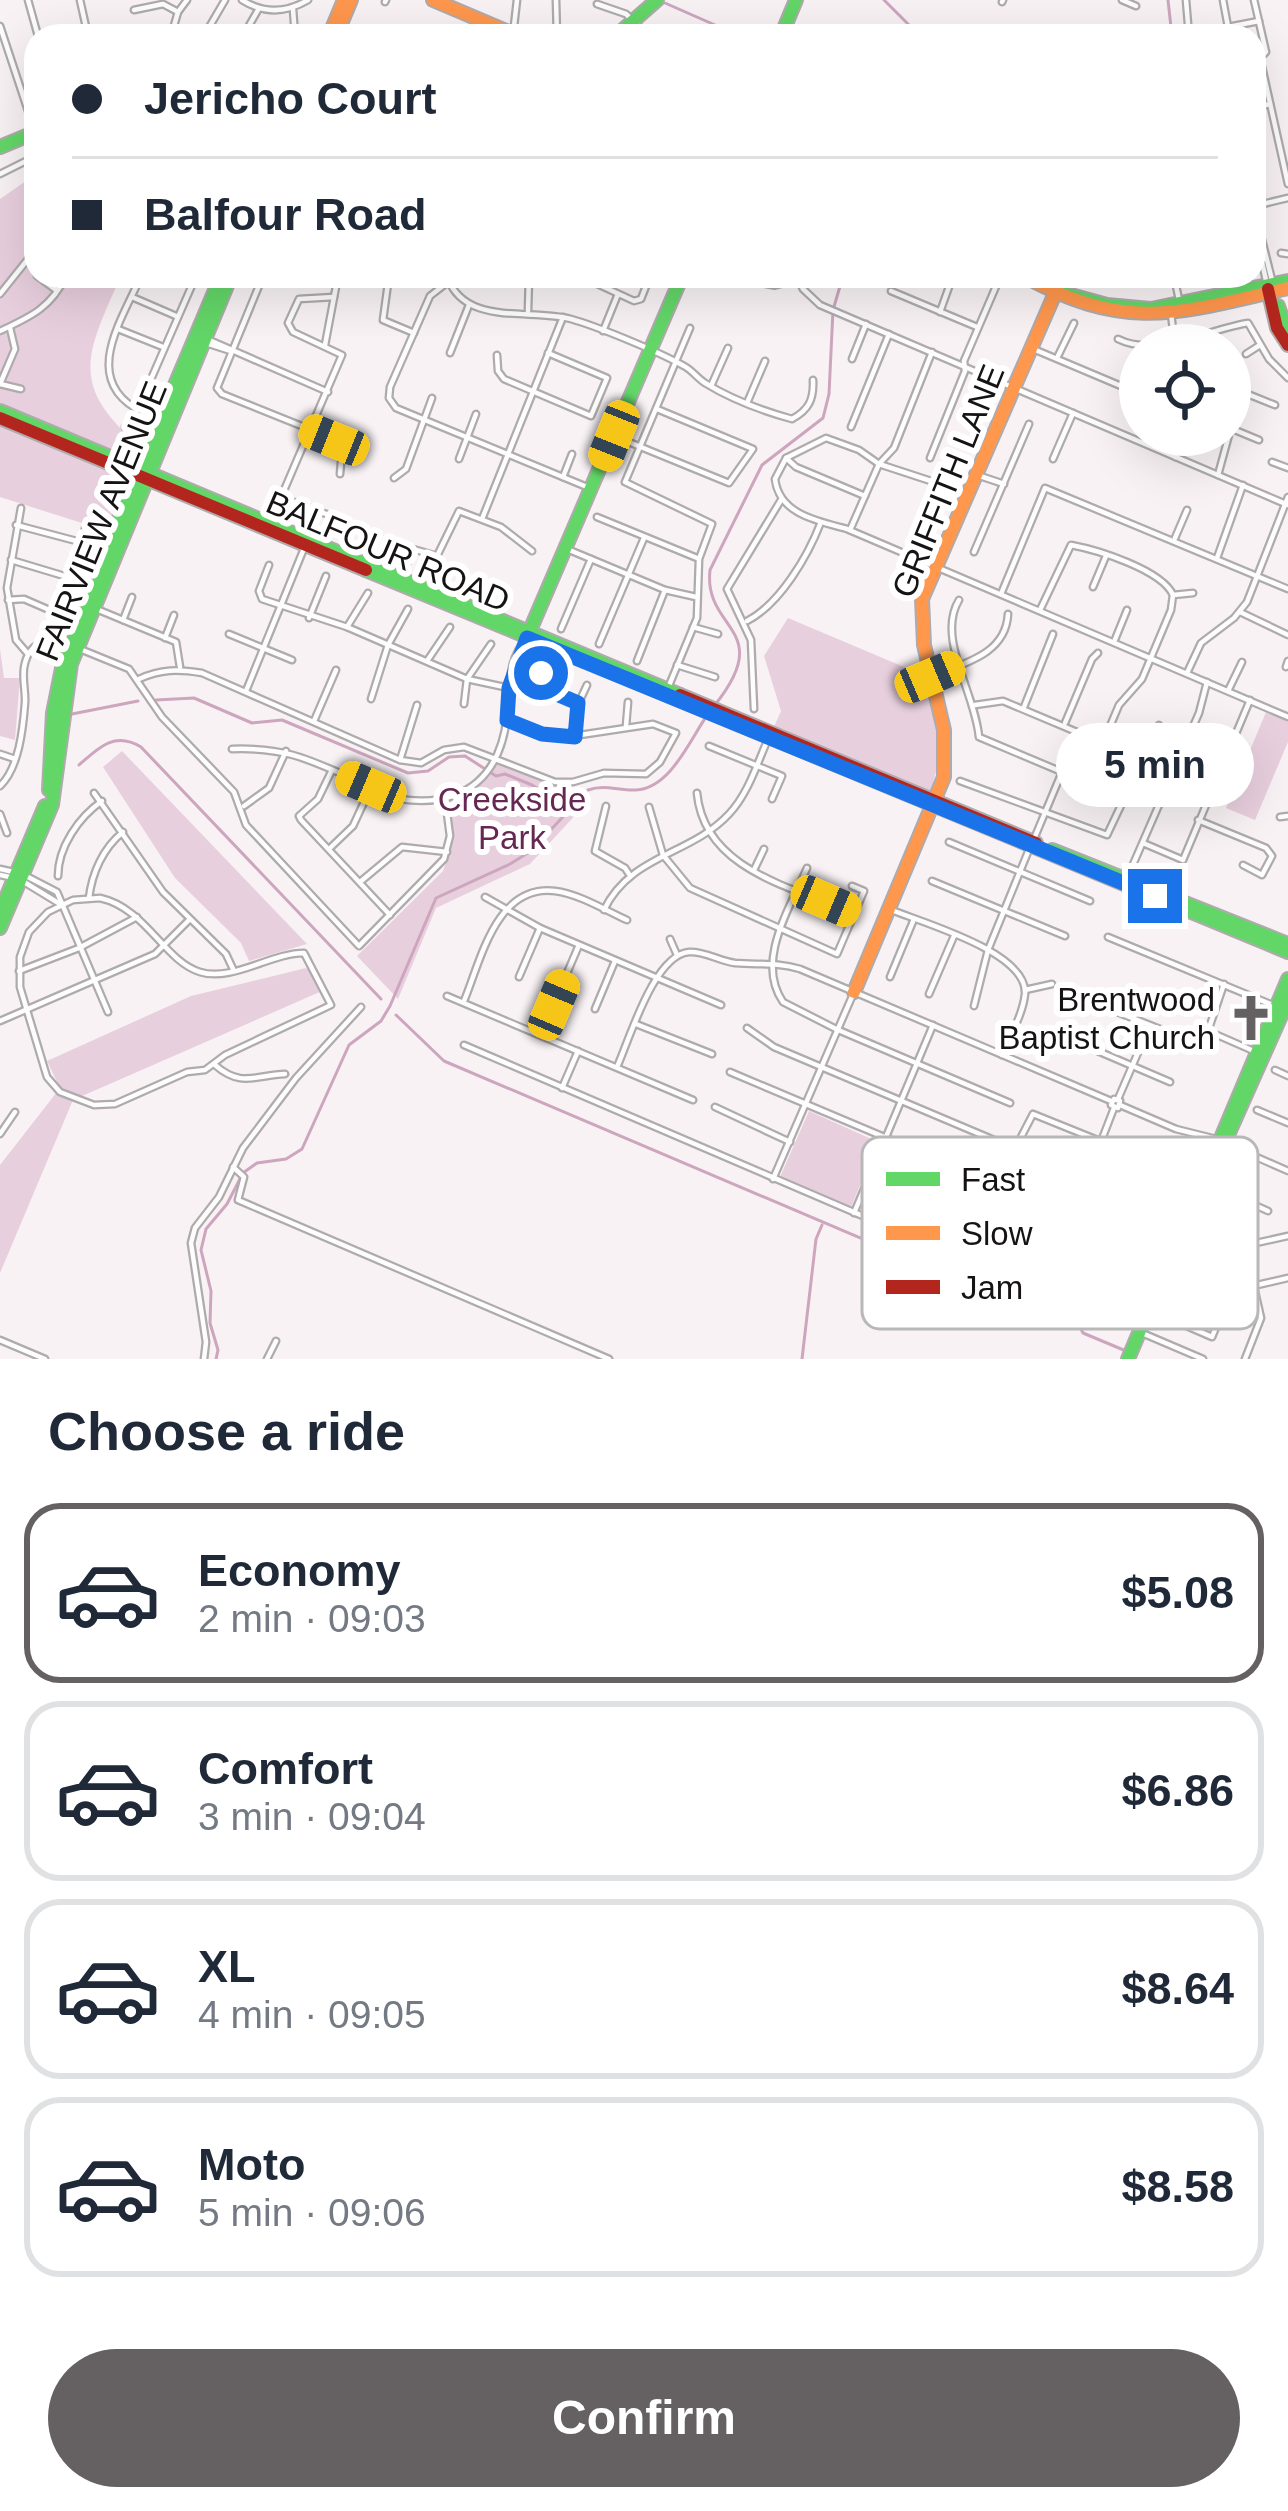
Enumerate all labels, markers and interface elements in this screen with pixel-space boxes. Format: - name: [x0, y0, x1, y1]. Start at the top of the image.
- text: Jericho Court: [144, 73, 437, 124]
- text: Balfour Road: [144, 189, 427, 240]
- map controls: [1119, 324, 1251, 456]
- button: locate: [1119, 324, 1251, 456]
- street label: GRIFFITH LANE: [884, 359, 1012, 603]
- street label: FAIRVIEW AVENUE: [28, 376, 174, 666]
- car: [584, 396, 644, 476]
- car: [294, 410, 374, 470]
- street label: BALFOUR ROAD: [261, 483, 515, 619]
- route start: [514, 646, 568, 700]
- car: [890, 646, 970, 708]
- callout: 5 min: [1056, 722, 1254, 806]
- text: 5 min: [1104, 743, 1206, 786]
- car: [331, 756, 411, 818]
- park label: Creekside Park: [438, 781, 586, 856]
- route end: [1128, 869, 1182, 923]
- car: [786, 870, 866, 932]
- car: [523, 965, 585, 1045]
- place label: Brentwood Baptist Church: [999, 981, 1215, 1056]
- church icon: Brentwood Baptist Church: [1226, 993, 1276, 1043]
- legend: [862, 1137, 1258, 1329]
- text: Fast: [961, 1161, 1025, 1198]
- text: Slow: [961, 1215, 1033, 1252]
- text: Jam: [961, 1269, 1023, 1306]
- text: Choose a ride: [48, 1401, 405, 1461]
- icon: car: [54, 1539, 162, 1647]
- text: Economy: [198, 1545, 401, 1596]
- text: $5.08: [1121, 1567, 1234, 1618]
- text: 2 min · 09:03: [198, 1597, 426, 1640]
- icon: car: [54, 1737, 162, 1845]
- text: Comfort: [198, 1743, 373, 1794]
- text: $6.86: [1121, 1765, 1234, 1816]
- text: 3 min · 09:04: [198, 1795, 426, 1838]
- icon: car: [54, 1935, 162, 2043]
- text: XL: [198, 1941, 256, 1992]
- text: $8.64: [1121, 1963, 1234, 2014]
- text: 4 min · 09:05: [198, 1993, 426, 2036]
- icon: car: [54, 2133, 162, 2241]
- text: Moto: [198, 2139, 305, 2190]
- text: $8.58: [1121, 2161, 1234, 2212]
- text: 5 min · 09:06: [198, 2191, 426, 2234]
- button: Confirm: [48, 2349, 1240, 2487]

